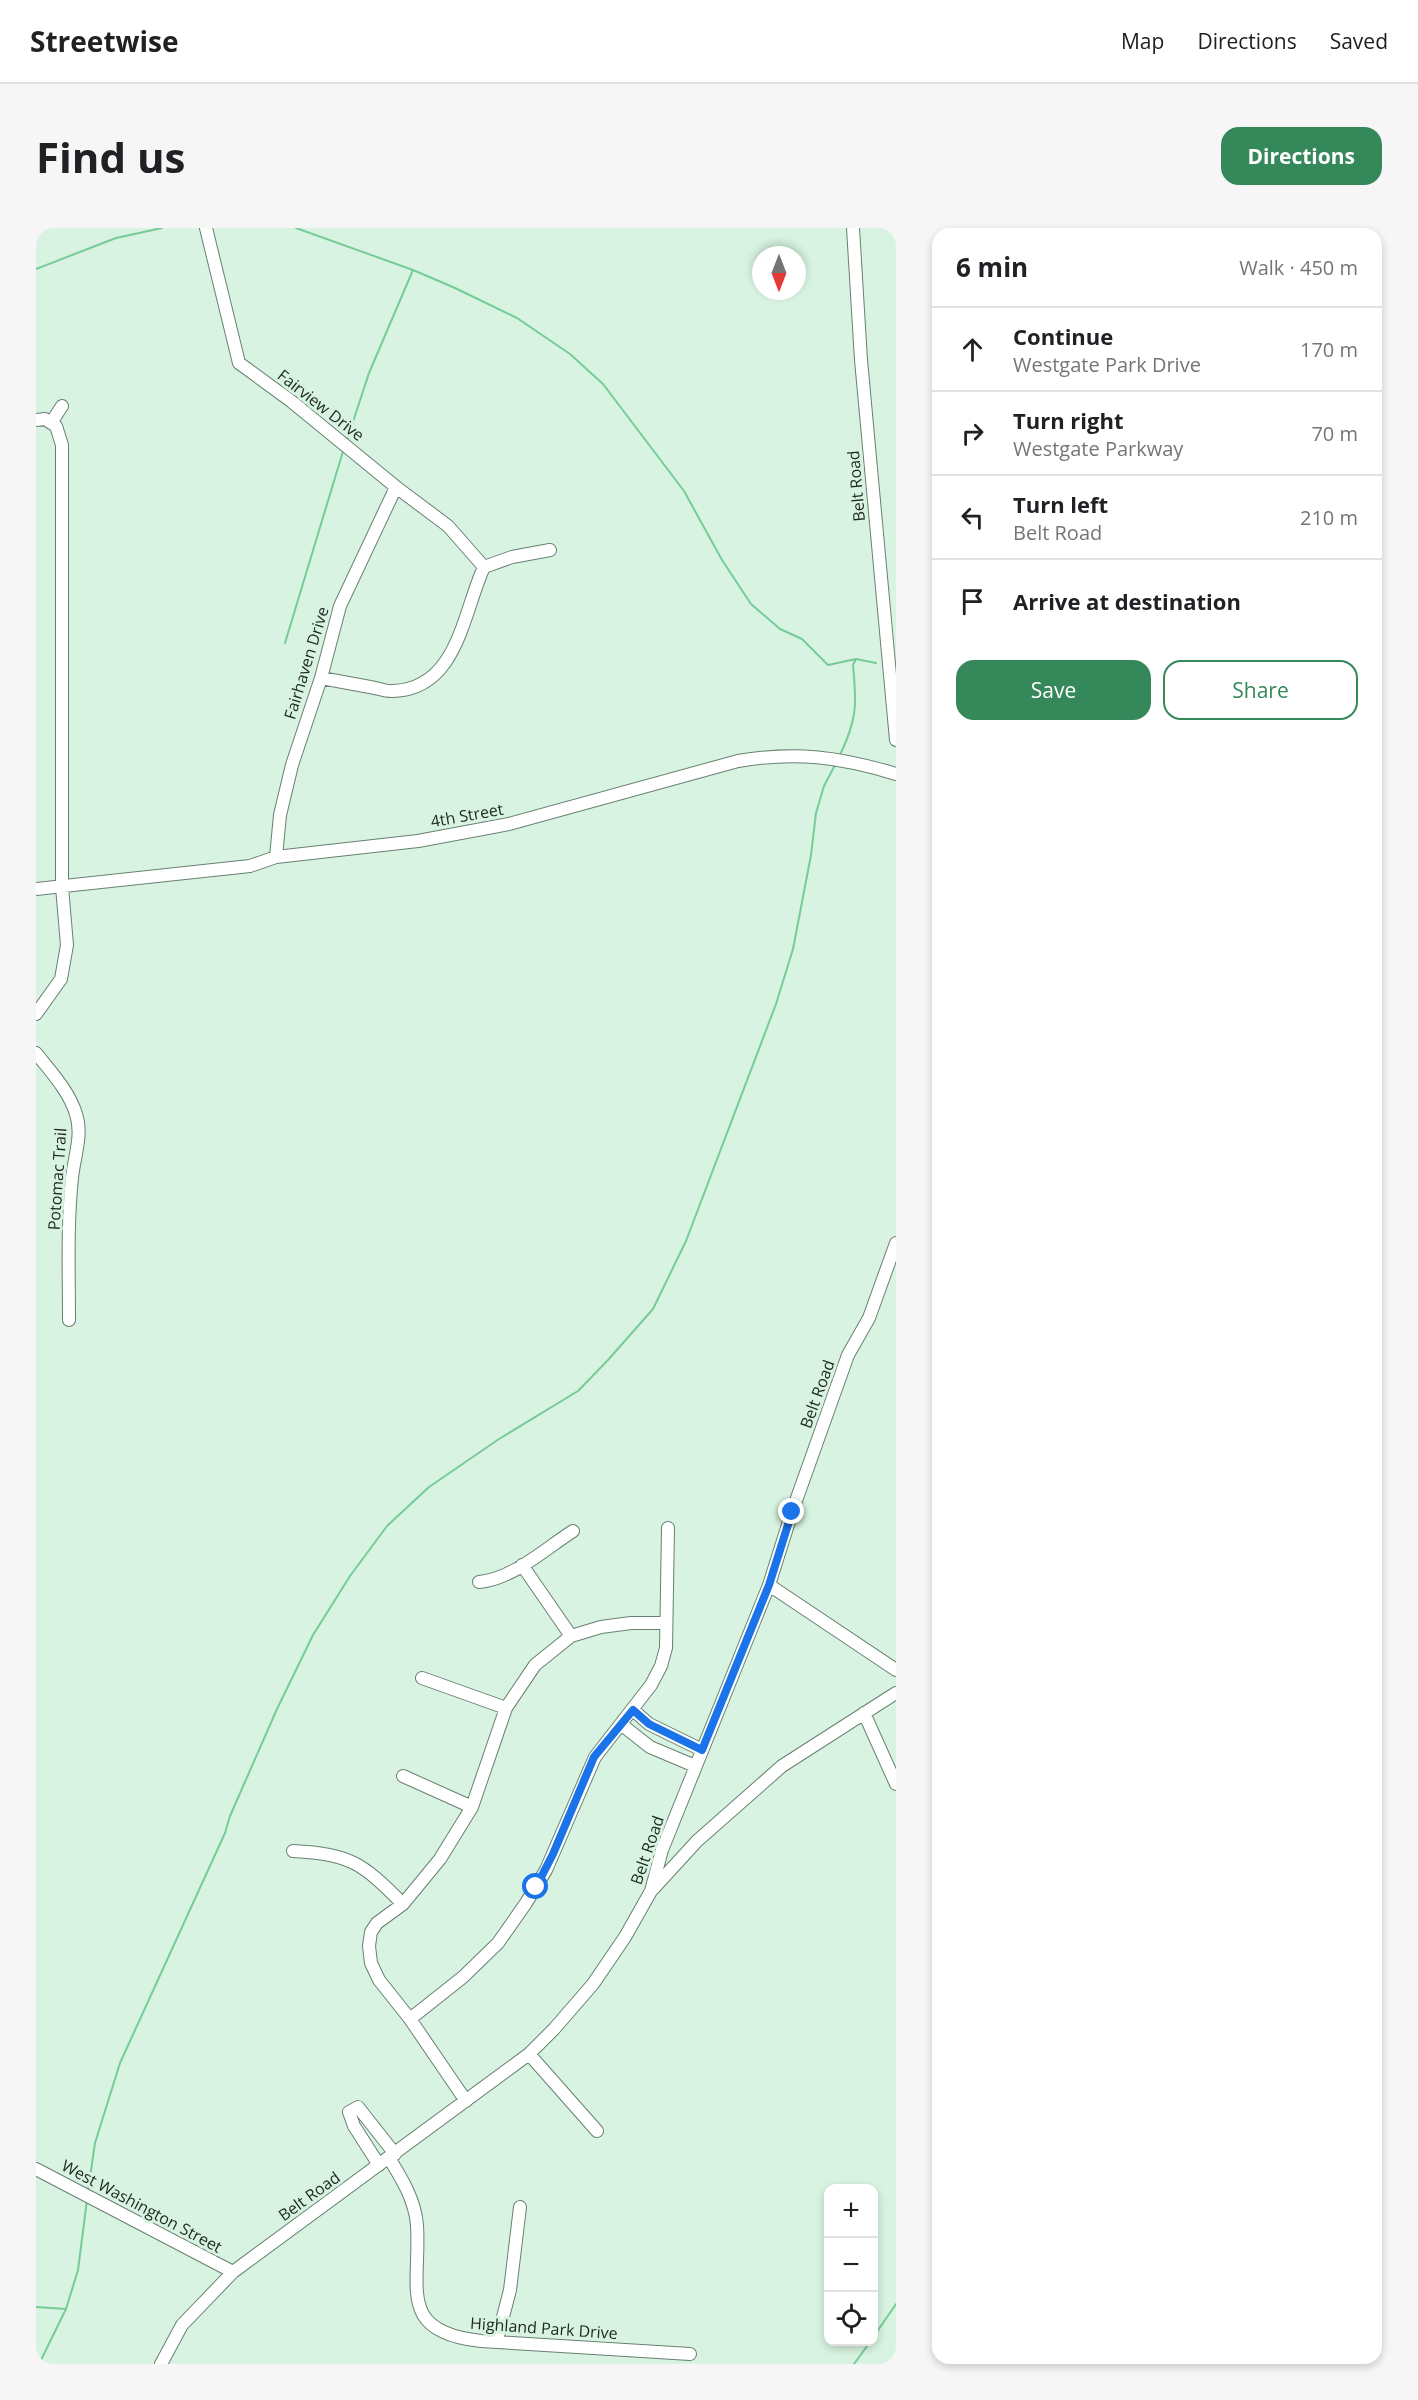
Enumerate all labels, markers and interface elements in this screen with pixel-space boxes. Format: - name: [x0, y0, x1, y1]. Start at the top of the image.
- text: Streetwise: [30, 22, 179, 60]
- text: Map: [1121, 27, 1164, 55]
- text: Directions: [1197, 27, 1297, 55]
- text: Saved: [1330, 27, 1388, 55]
- button: Directions: [1221, 127, 1382, 185]
- text: Find us: [36, 128, 185, 185]
- north arrow: [752, 246, 806, 300]
- text: 6 min: [956, 249, 1028, 285]
- text: Walk · 450 m: [1239, 254, 1358, 281]
- text: Continue: [1013, 321, 1113, 351]
- icon: ahead: [956, 333, 989, 366]
- text: 170 m: [1300, 336, 1358, 363]
- text: Westgate Park Drive: [1013, 351, 1201, 378]
- street label: Fairview Drive: [273, 364, 369, 446]
- text: Turn right: [1013, 405, 1124, 435]
- icon: right: [956, 417, 989, 450]
- text: 70 m: [1311, 420, 1358, 447]
- text: Westgate Parkway: [1013, 435, 1183, 462]
- street label: Belt Road: [842, 449, 870, 523]
- text: Turn left: [1013, 489, 1108, 519]
- icon: left: [956, 501, 989, 534]
- text: 210 m: [1300, 504, 1358, 531]
- text: Belt Road: [1013, 519, 1102, 546]
- icon: arrive: [956, 585, 989, 618]
- text: Arrive at destination: [1013, 586, 1241, 616]
- street label: Fairhaven Drive: [278, 604, 334, 722]
- button: Save: [956, 660, 1151, 720]
- button: Share: [1163, 660, 1358, 720]
- street label: 4th Street: [429, 798, 505, 832]
- street label: Potomac Trail: [42, 1127, 72, 1231]
- street label: Belt Road: [794, 1357, 840, 1431]
- route end: [778, 1498, 804, 1524]
- street label: Belt Road: [625, 1813, 669, 1887]
- route start: [522, 1873, 548, 1899]
- street label: West Washington Street: [58, 2154, 226, 2258]
- street label: Belt Road: [274, 2166, 344, 2226]
- map controls: [824, 2184, 878, 2346]
- button: +: [824, 2184, 878, 2238]
- button: −: [824, 2238, 878, 2292]
- button: locate: [824, 2292, 878, 2346]
- street label: Highland Park Drive: [470, 2312, 619, 2344]

